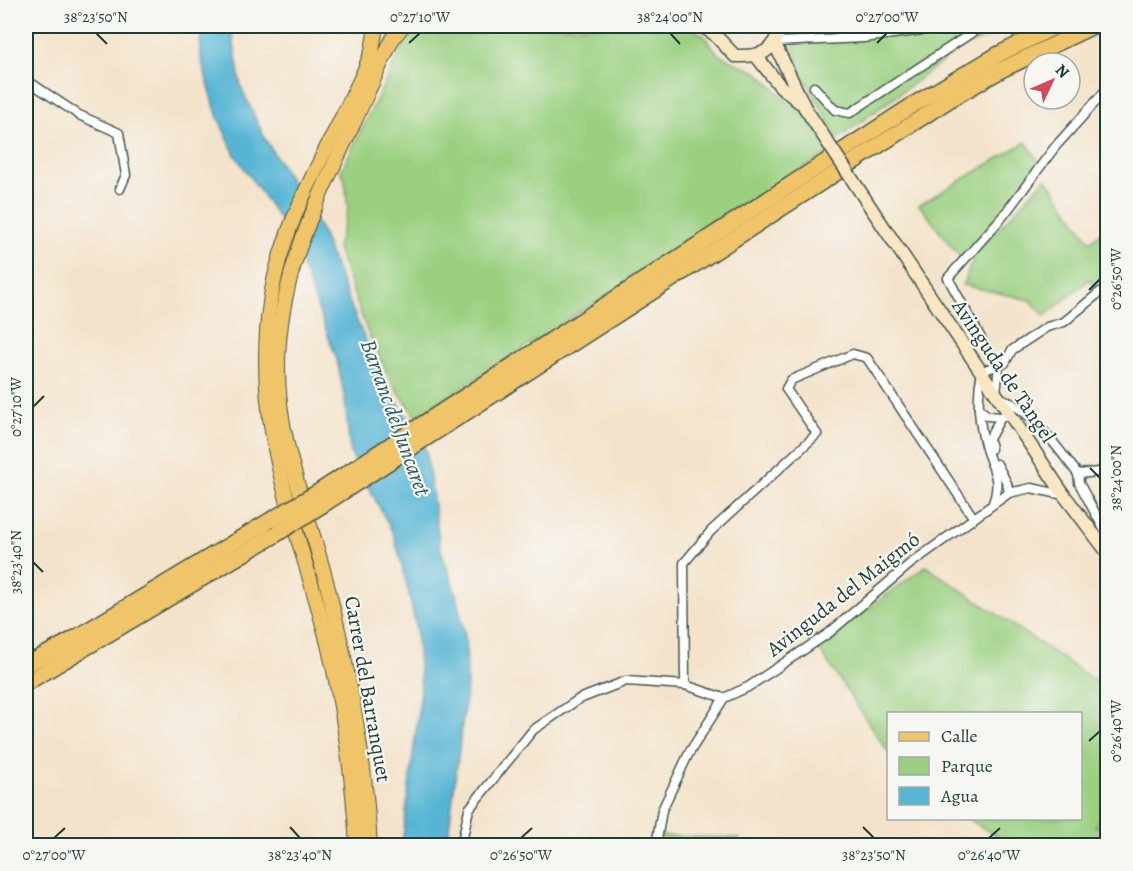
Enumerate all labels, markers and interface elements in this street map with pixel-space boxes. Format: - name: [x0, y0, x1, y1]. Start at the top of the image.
- text: 38°23'50"N: [64, 7, 128, 27]
- text: 0°27'10"W: [390, 7, 450, 27]
- text: 38°24'00"N: [637, 7, 703, 27]
- text: 0°27'00"W: [855, 7, 919, 27]
- north arrow: [1022, 51, 1082, 111]
- text: N: [1050, 59, 1074, 83]
- text: 0°26'50"W: [1106, 248, 1126, 310]
- street label: Avinguda de Tàngel: [945, 293, 1062, 448]
- water label: Barranc del Juncaret: [353, 335, 437, 500]
- text: 0°27'10"W: [6, 377, 26, 437]
- text: 38°24'00"N: [1106, 445, 1126, 511]
- street label: Avinguda del Maigmó: [760, 525, 925, 663]
- text: 38°23'40"N: [6, 530, 26, 594]
- street label: Carrer del Barranquet: [338, 594, 398, 784]
- text: 0°26'40"W: [1106, 700, 1126, 762]
- legend: [887, 712, 1082, 820]
- text: Calle: [941, 724, 978, 748]
- text: Parque: [941, 754, 993, 778]
- text: Agua: [940, 784, 979, 808]
- text: 0°27'00"W: [22, 845, 86, 865]
- text: 38°23'40"N: [268, 845, 332, 865]
- text: 0°26'50"W: [490, 845, 552, 865]
- text: 38°23'50"N: [842, 845, 906, 865]
- text: 0°26'40"W: [958, 845, 1020, 865]

